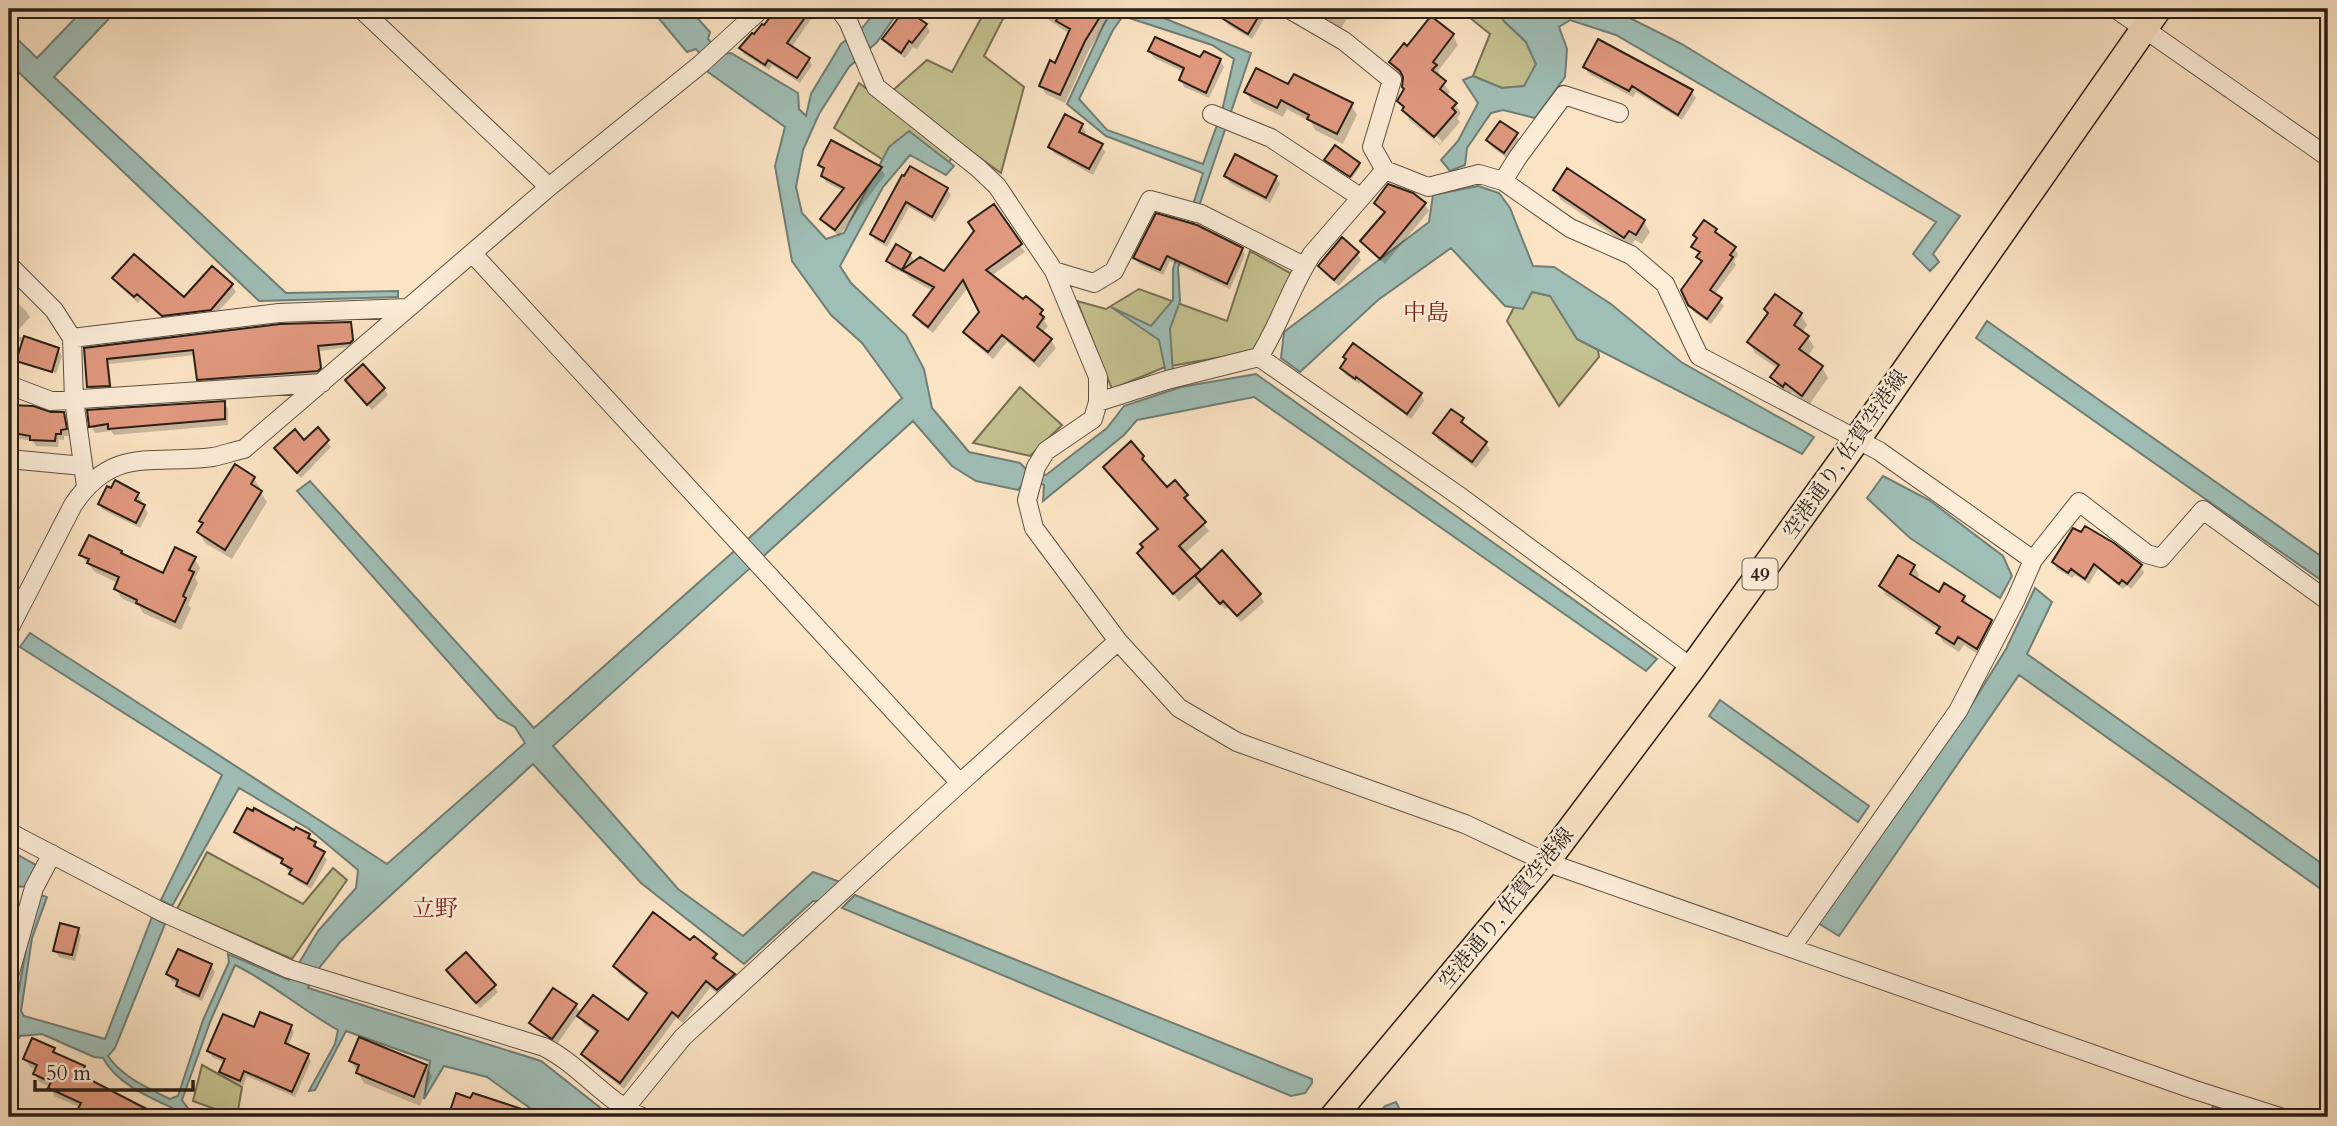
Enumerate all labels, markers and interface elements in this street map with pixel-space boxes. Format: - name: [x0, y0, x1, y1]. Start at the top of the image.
- district label: 中島: [1403, 297, 1449, 328]
- street label: 空港通り, 佐賀空港線: [1776, 364, 1915, 545]
- road number: 49: [1742, 558, 1778, 590]
- street label: 空港通り, 佐賀空港線: [1432, 821, 1581, 995]
- district label: 立野: [412, 893, 458, 924]
- scale bar: [35, 1049, 192, 1093]
- text: 50 m: [46, 1059, 91, 1088]

